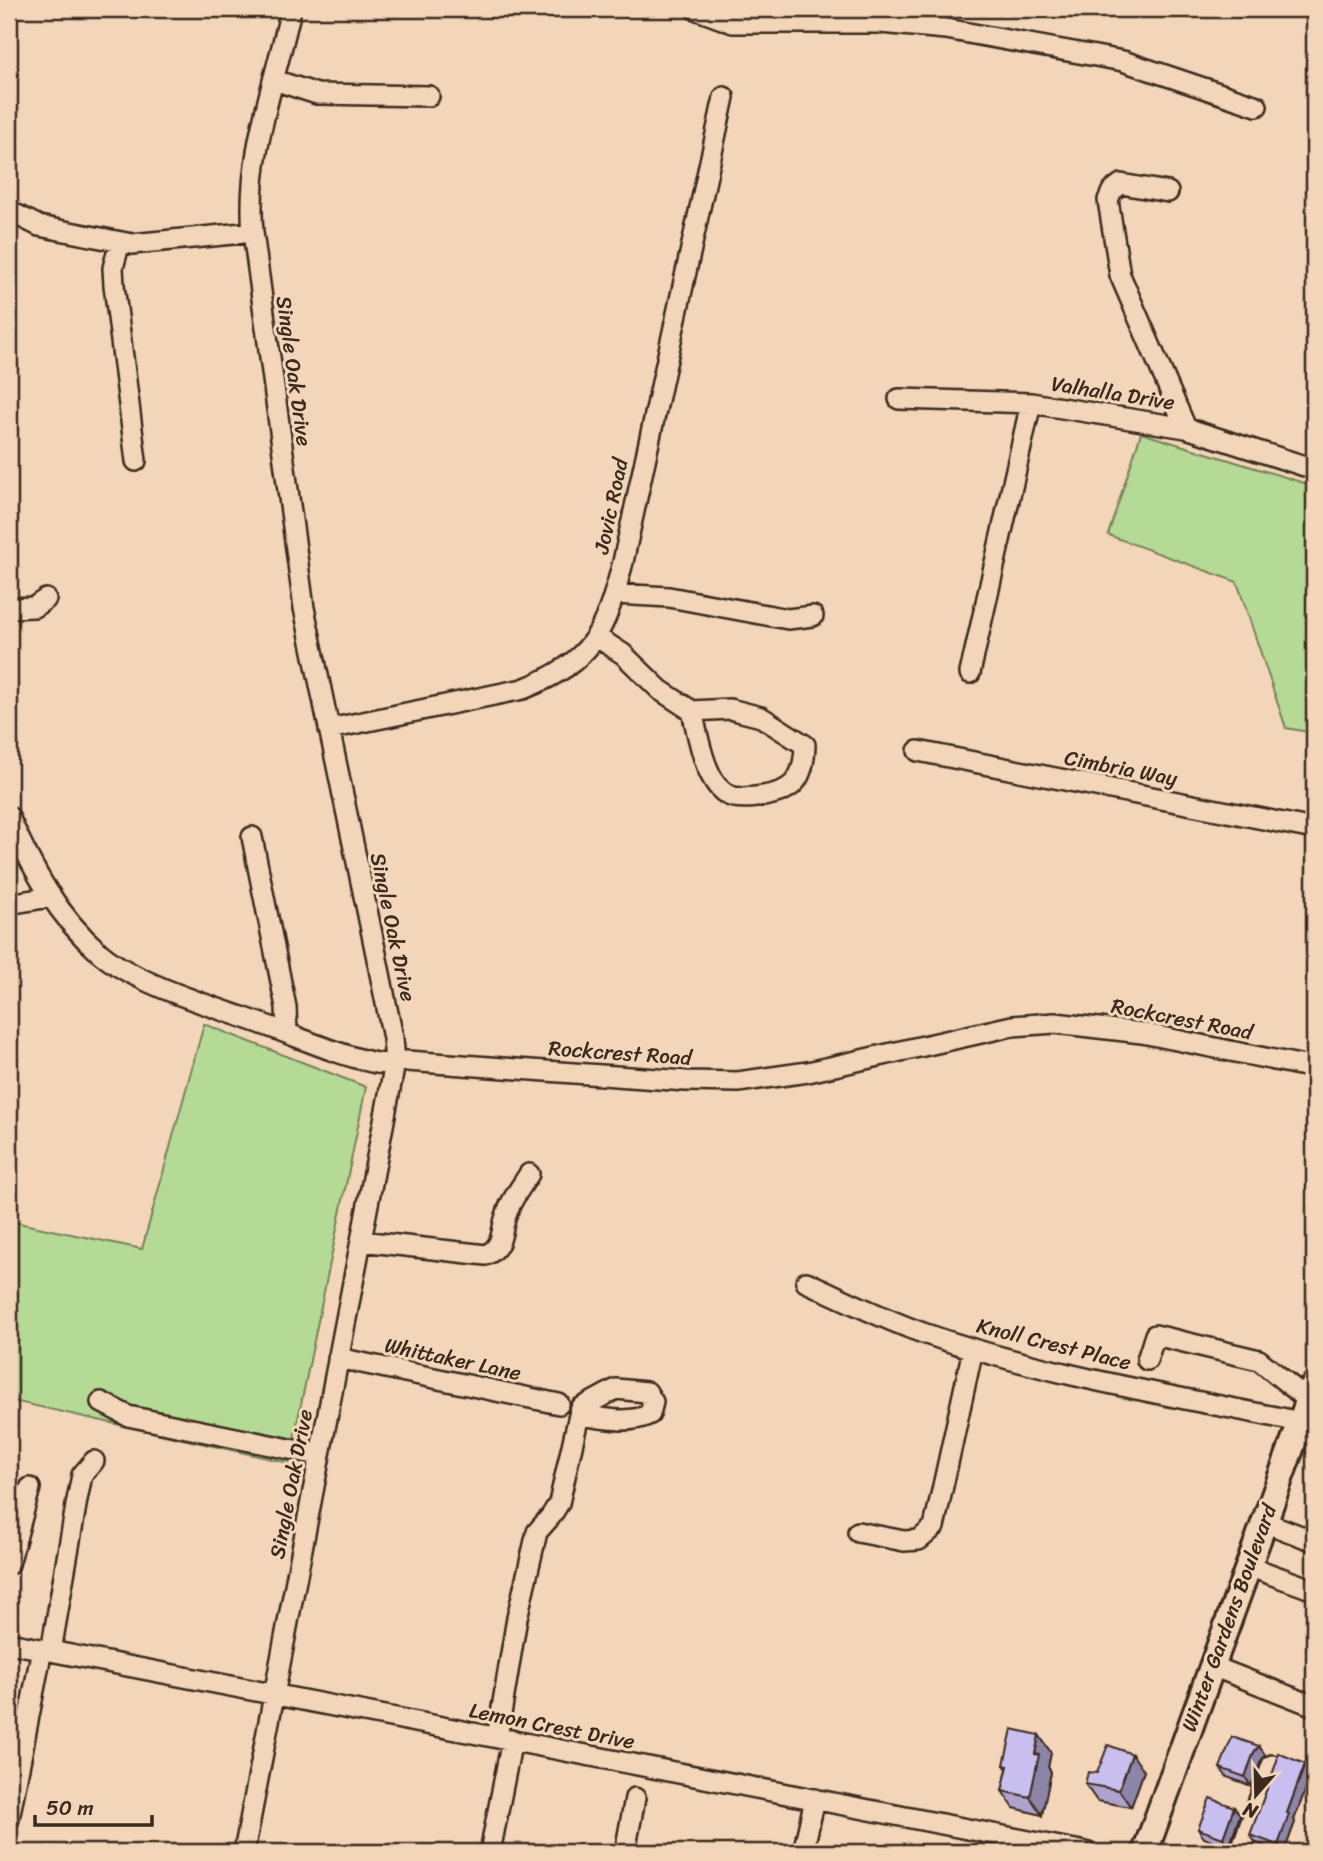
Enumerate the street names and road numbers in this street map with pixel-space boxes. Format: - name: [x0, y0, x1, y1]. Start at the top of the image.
- street label: Single Oak Drive: [265, 293, 323, 449]
- street label: Valhalla Drive: [1049, 364, 1178, 422]
- street label: Jovic Road: [582, 453, 640, 558]
- street label: Cimbria Way: [1061, 738, 1181, 798]
- street label: Single Oak Drive: [359, 849, 427, 1005]
- street label: Rockcrest Road: [1108, 987, 1258, 1052]
- street label: Rockcrest Road: [547, 1029, 695, 1077]
- street label: Knoll Crest Place: [973, 1306, 1136, 1382]
- street label: Whittaker Lane: [381, 1326, 525, 1392]
- street label: Single Oak Drive: [258, 1406, 324, 1562]
- street label: Winter Gardens Boulevard: [1170, 1497, 1289, 1737]
- street label: Lemon Crest Drive: [466, 1691, 638, 1761]

